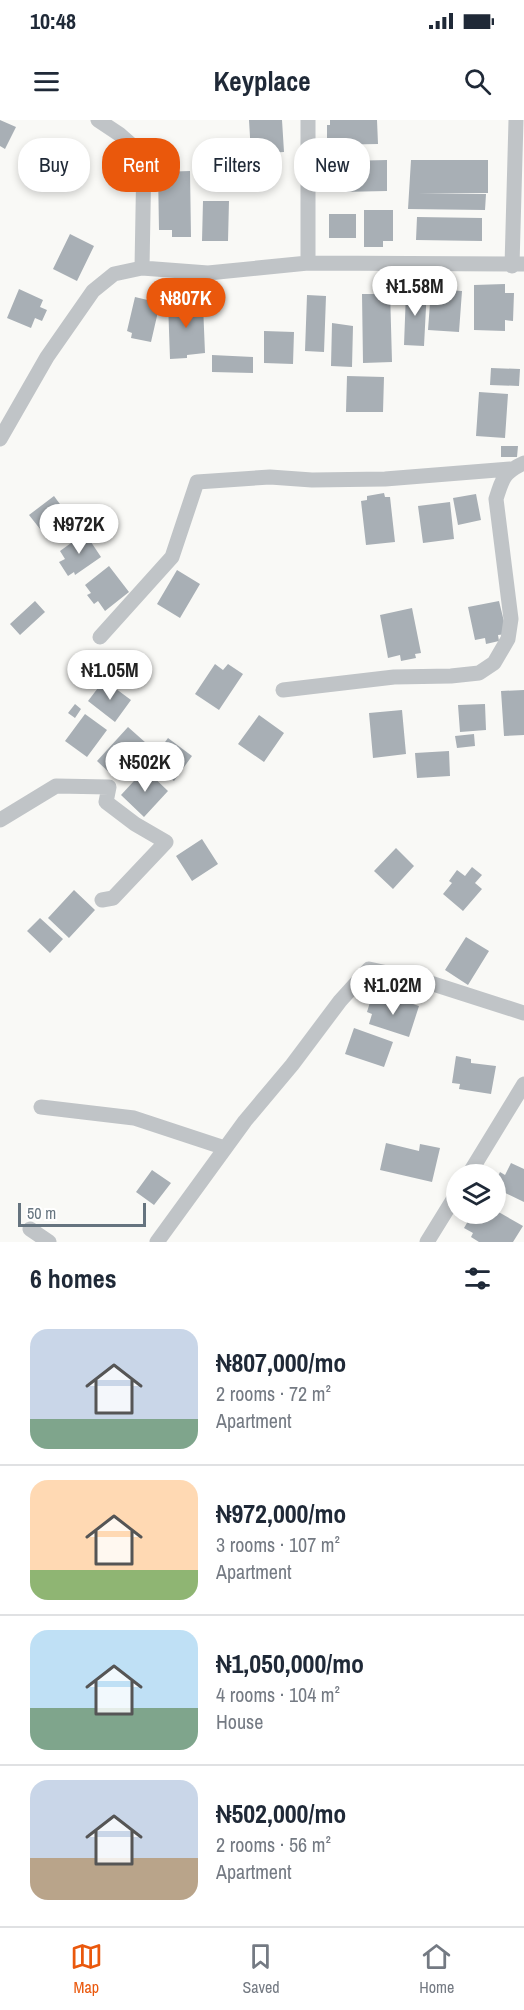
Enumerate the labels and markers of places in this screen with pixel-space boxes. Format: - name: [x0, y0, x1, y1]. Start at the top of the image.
- pin: ₦1.58M: [366, 266, 464, 317]
- pin: ₦807K: [144, 278, 228, 329]
- pin: ₦972K: [37, 504, 121, 555]
- pin: ₦1.05M: [61, 650, 159, 701]
- pin: ₦502K: [103, 742, 187, 793]
- pin: ₦1.02M: [344, 965, 442, 1016]

